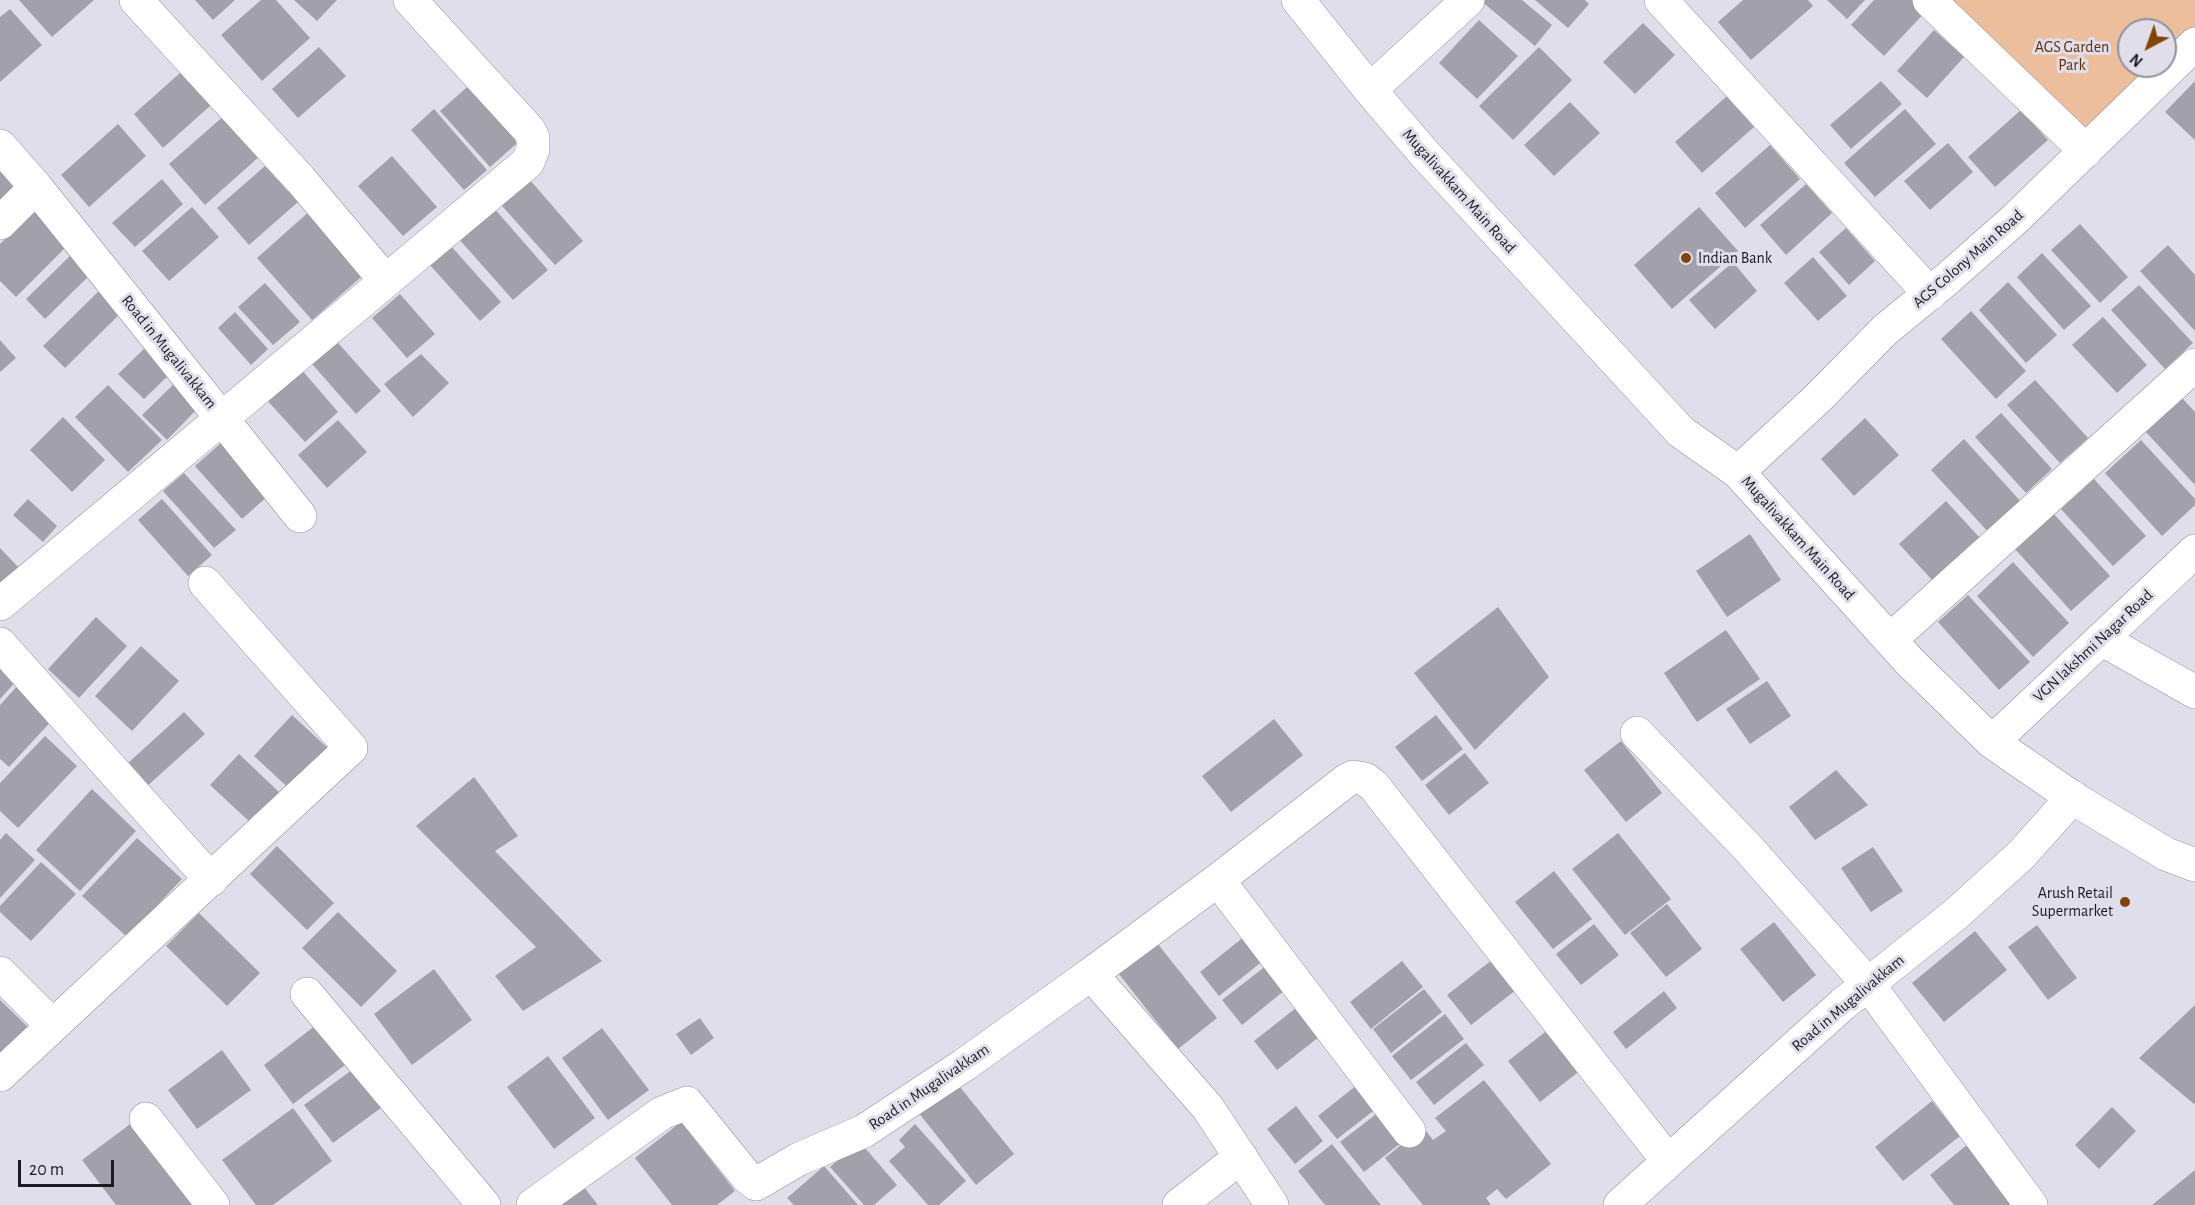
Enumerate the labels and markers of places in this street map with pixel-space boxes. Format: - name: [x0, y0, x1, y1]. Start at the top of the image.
- place label: Indian Bank: [1698, 248, 1772, 268]
- marker: Indian Bank: [1679, 251, 1693, 265]
- place label: Arush Retail Supermarket: [2032, 883, 2113, 921]
- marker: Arush Retail Supermarket: [2118, 895, 2132, 909]

